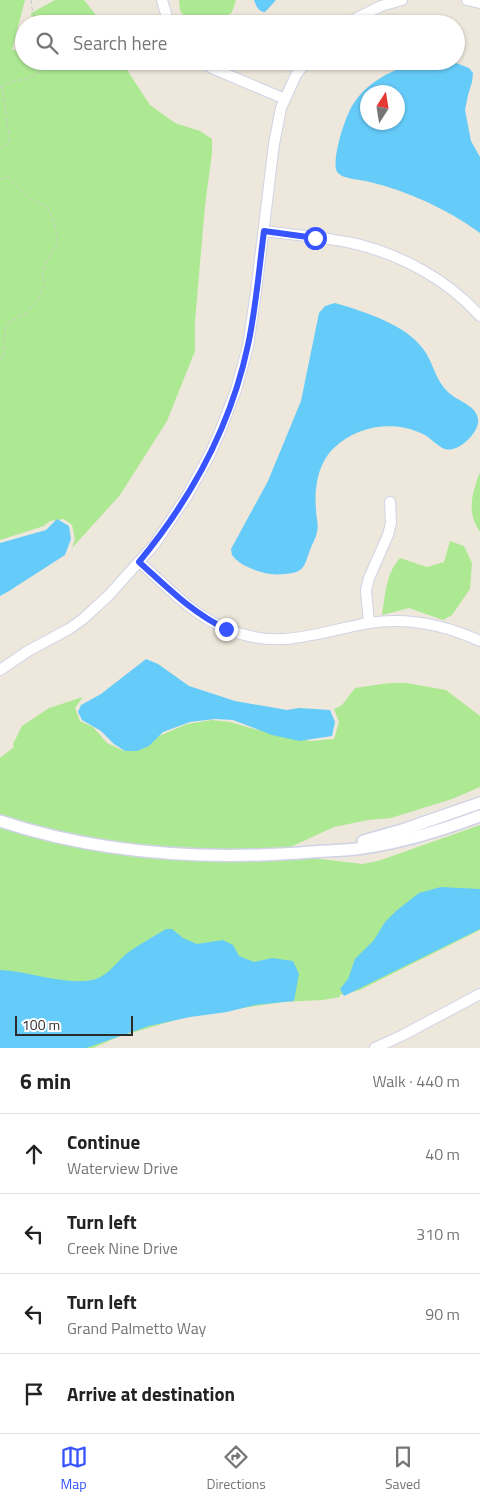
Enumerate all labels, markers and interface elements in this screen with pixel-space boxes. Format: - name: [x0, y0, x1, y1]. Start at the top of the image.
- search box: [15, 15, 465, 70]
- text: Search here: [73, 28, 167, 57]
- icon: search: [33, 29, 61, 57]
- north arrow: [360, 85, 405, 130]
- route start: [304, 227, 327, 250]
- route end: [215, 618, 238, 641]
- scale bar: [15, 1013, 132, 1036]
- text: 100 m: [22, 1014, 60, 1035]
- text: 6 min: [20, 1065, 71, 1097]
- text: Walk · 440 m: [372, 1069, 460, 1093]
- text: Continue: [67, 1127, 140, 1156]
- icon: ahead: [20, 1140, 48, 1168]
- text: 40 m: [425, 1142, 460, 1166]
- text: Waterview Drive: [67, 1156, 178, 1180]
- text: Turn left: [67, 1207, 137, 1236]
- icon: left: [20, 1220, 48, 1248]
- text: 310 m: [416, 1222, 460, 1246]
- text: Creek Nine Drive: [67, 1236, 178, 1260]
- text: Turn left: [67, 1287, 137, 1316]
- icon: left: [20, 1300, 48, 1328]
- text: 90 m: [425, 1302, 460, 1326]
- text: Grand Palmetto Way: [67, 1316, 206, 1340]
- text: Arrive at destination: [67, 1379, 235, 1408]
- icon: arrive: [20, 1380, 48, 1408]
- tab: Map: [60, 1443, 88, 1494]
- tab: Directions: [207, 1443, 266, 1494]
- tab: Saved: [385, 1443, 421, 1494]

